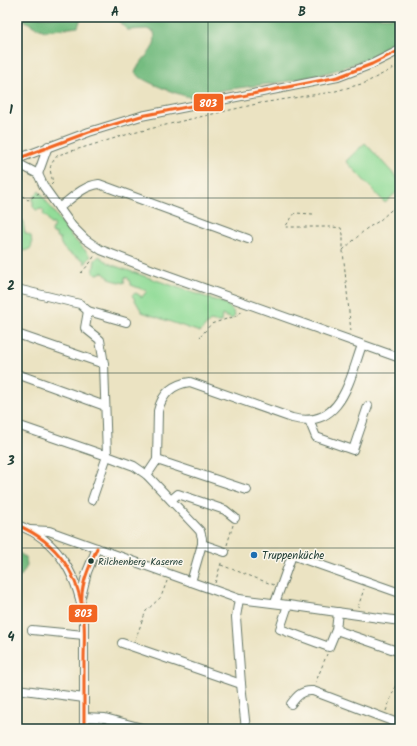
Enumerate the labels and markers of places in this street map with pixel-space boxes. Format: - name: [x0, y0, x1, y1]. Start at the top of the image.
- place label: Truppenküche: [262, 547, 324, 565]
- marker: Truppenküche: [249, 550, 259, 560]
- place label: Rilchenberg Kaserne: [98, 554, 183, 570]
- marker: Rilchenberg Kaserne: [86, 556, 96, 566]

